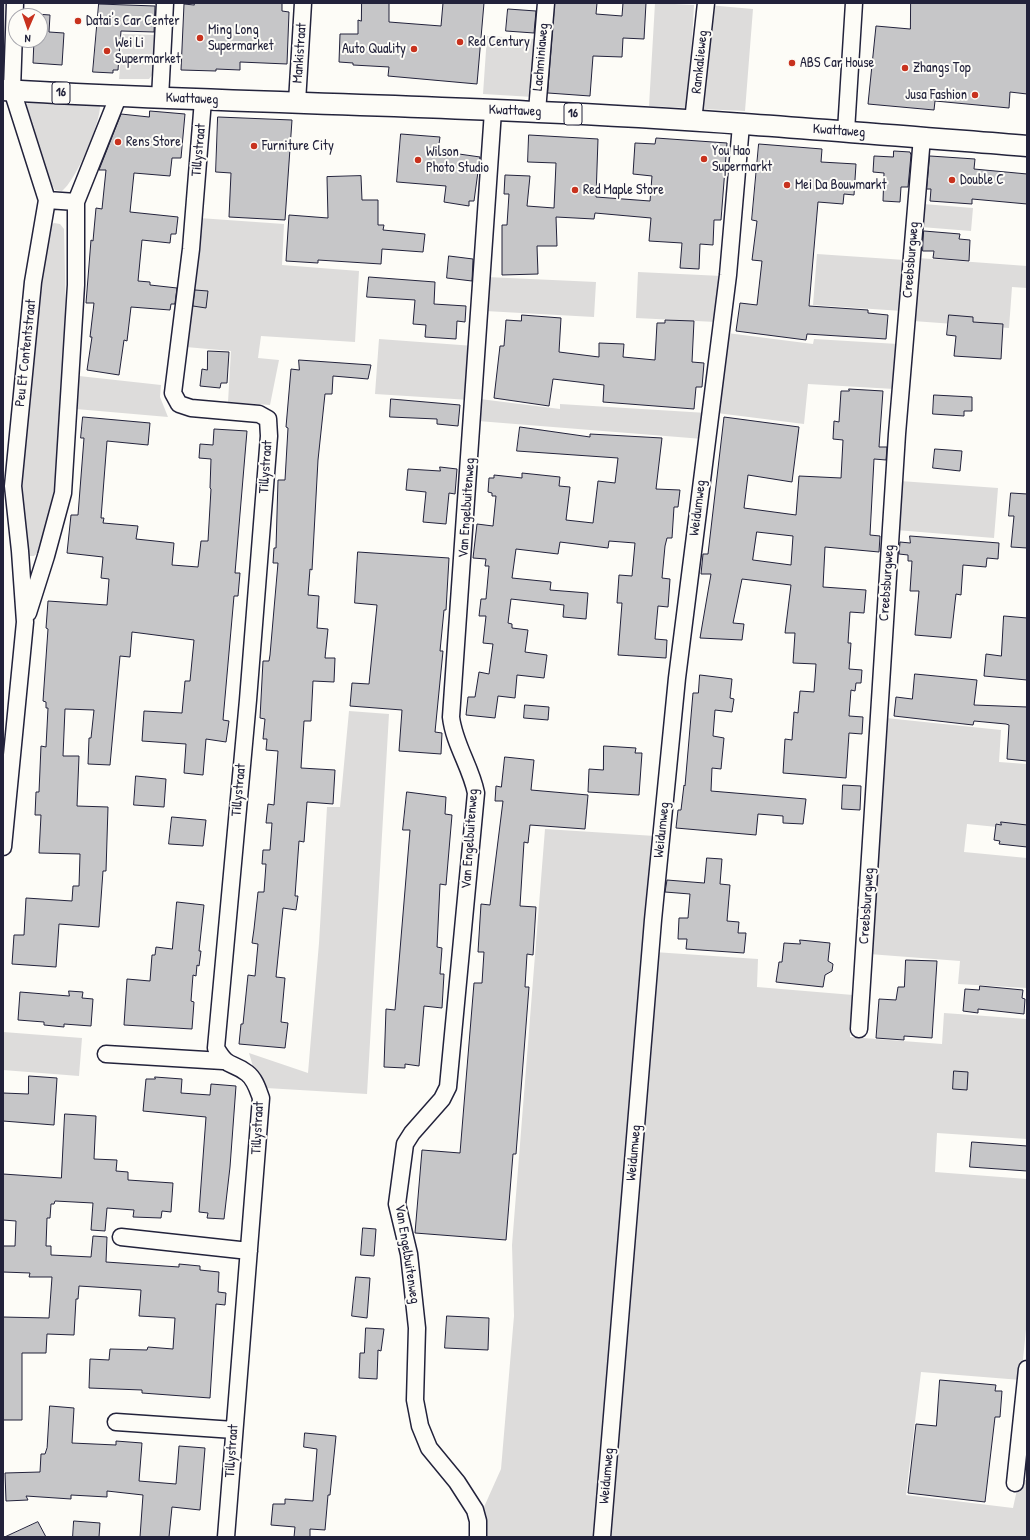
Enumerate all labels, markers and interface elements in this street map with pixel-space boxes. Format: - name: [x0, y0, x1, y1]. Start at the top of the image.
- north arrow: [8, 8, 48, 48]
- place label: Datai's Car Center: [86, 13, 180, 29]
- marker: Datai's Car Center: [73, 16, 83, 26]
- place label: Ming Long Supermarket: [208, 22, 274, 54]
- street label: Mankistraat: [290, 22, 310, 84]
- street label: Lachminiaweg: [530, 22, 552, 92]
- street label: Ramkalieweg: [688, 30, 712, 94]
- text: N: [24, 32, 31, 46]
- marker: Ming Long Supermarket: [195, 33, 205, 43]
- place label: Red Century: [468, 34, 530, 50]
- place label: Wei Li Supermarket: [115, 35, 181, 68]
- marker: Red Century: [455, 37, 465, 47]
- place label: Auto Quality: [342, 41, 406, 57]
- marker: Auto Quality: [409, 44, 419, 54]
- marker: Wei Li Supermarket: [102, 46, 112, 56]
- place label: ABS Car House: [800, 55, 874, 71]
- marker: ABS Car House: [787, 58, 797, 68]
- place label: Zhangs Top: [913, 60, 971, 76]
- marker: Zhangs Top: [900, 63, 910, 73]
- road number: 16: [52, 82, 70, 104]
- place label: Jusa Fashion: [905, 87, 967, 103]
- street label: Kwattaweg: [165, 90, 219, 108]
- marker: Jusa Fashion: [970, 90, 980, 100]
- street label: Kwattaweg: [488, 102, 542, 120]
- road number: 16: [564, 103, 582, 125]
- street label: Kwattaweg: [812, 121, 866, 141]
- street label: Tillystraat: [188, 123, 210, 177]
- place label: Rens Store: [126, 134, 181, 150]
- marker: Rens Store: [113, 137, 123, 147]
- place label: Furniture City: [262, 138, 334, 154]
- marker: Furniture City: [249, 141, 259, 151]
- place label: You Hao Supermarkt: [712, 143, 772, 176]
- place label: Wilson Photo Studio: [426, 144, 489, 176]
- marker: You Hao Supermarkt: [699, 154, 709, 164]
- marker: Wilson Photo Studio: [413, 155, 423, 165]
- place label: Double C: [960, 172, 1004, 188]
- marker: Double C: [947, 175, 957, 185]
- place label: Mei Da Bouwmarkt: [795, 177, 886, 193]
- marker: Mei Da Bouwmarkt: [782, 180, 792, 190]
- place label: Red Maple Store: [583, 182, 664, 198]
- marker: Red Maple Store: [570, 185, 580, 195]
- street label: Creebsburgweg: [899, 221, 923, 299]
- street label: Peu Et Contentstraat: [12, 298, 40, 408]
- street label: Tillystraat: [256, 440, 276, 494]
- street label: Van Engelbuitenweg: [455, 457, 479, 559]
- street label: Weidumweg: [686, 479, 710, 537]
- street label: Creebsburgweg: [876, 544, 898, 622]
- street label: Tillystraat: [228, 763, 250, 817]
- street label: Van Engelbuitenweg: [458, 788, 482, 890]
- street label: Weidumweg: [651, 801, 673, 859]
- street label: Creebsburgweg: [856, 867, 878, 945]
- street label: Tillystraat: [248, 1101, 268, 1155]
- street label: Weidumweg: [623, 1124, 645, 1182]
- street label: Van Engelbuitenweg: [391, 1203, 423, 1305]
- street label: Tillystraat: [222, 1424, 242, 1478]
- street label: Weidumweg: [596, 1447, 618, 1505]

